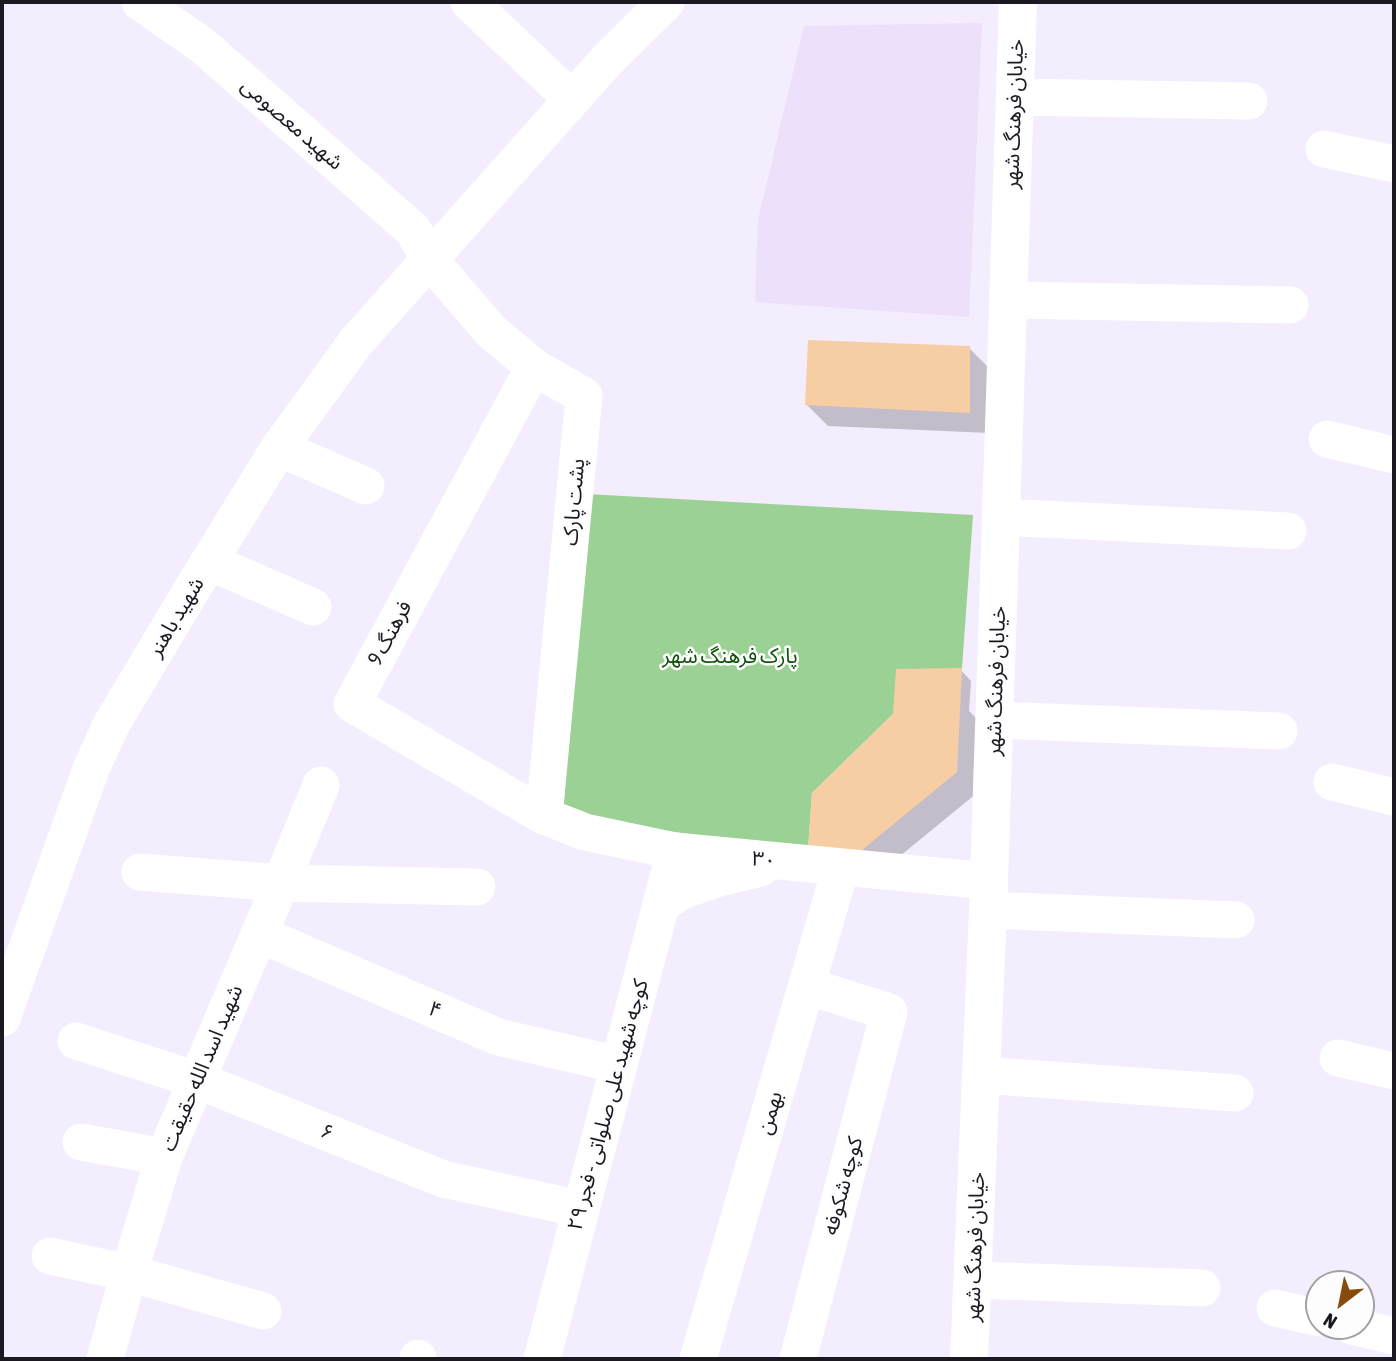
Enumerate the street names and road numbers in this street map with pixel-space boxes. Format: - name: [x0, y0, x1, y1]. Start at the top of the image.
- street label: خیابان فرهنگ شهر: [999, 38, 1029, 190]
- street label: شهید معصومی: [236, 73, 348, 175]
- street label: پشت پارک: [558, 457, 590, 547]
- street label: شهید باهنر: [142, 573, 210, 661]
- street label: فرهنگ 9: [363, 596, 417, 670]
- street label: خیابان فرهنگ شهر: [981, 605, 1011, 757]
- street label: ۳۰: [751, 846, 777, 874]
- street label: کوچه شهید علی صلواتی - فجر ۲۹: [562, 977, 654, 1233]
- street label: شهید اسد الله حقیقت: [156, 981, 248, 1155]
- street label: ۴: [424, 996, 446, 1024]
- street label: بهمن: [752, 1088, 788, 1138]
- street label: ۶: [317, 1118, 337, 1146]
- street label: کوچه شکوفه: [818, 1134, 868, 1238]
- street label: خیابان فرهنگ شهر: [960, 1171, 990, 1323]

